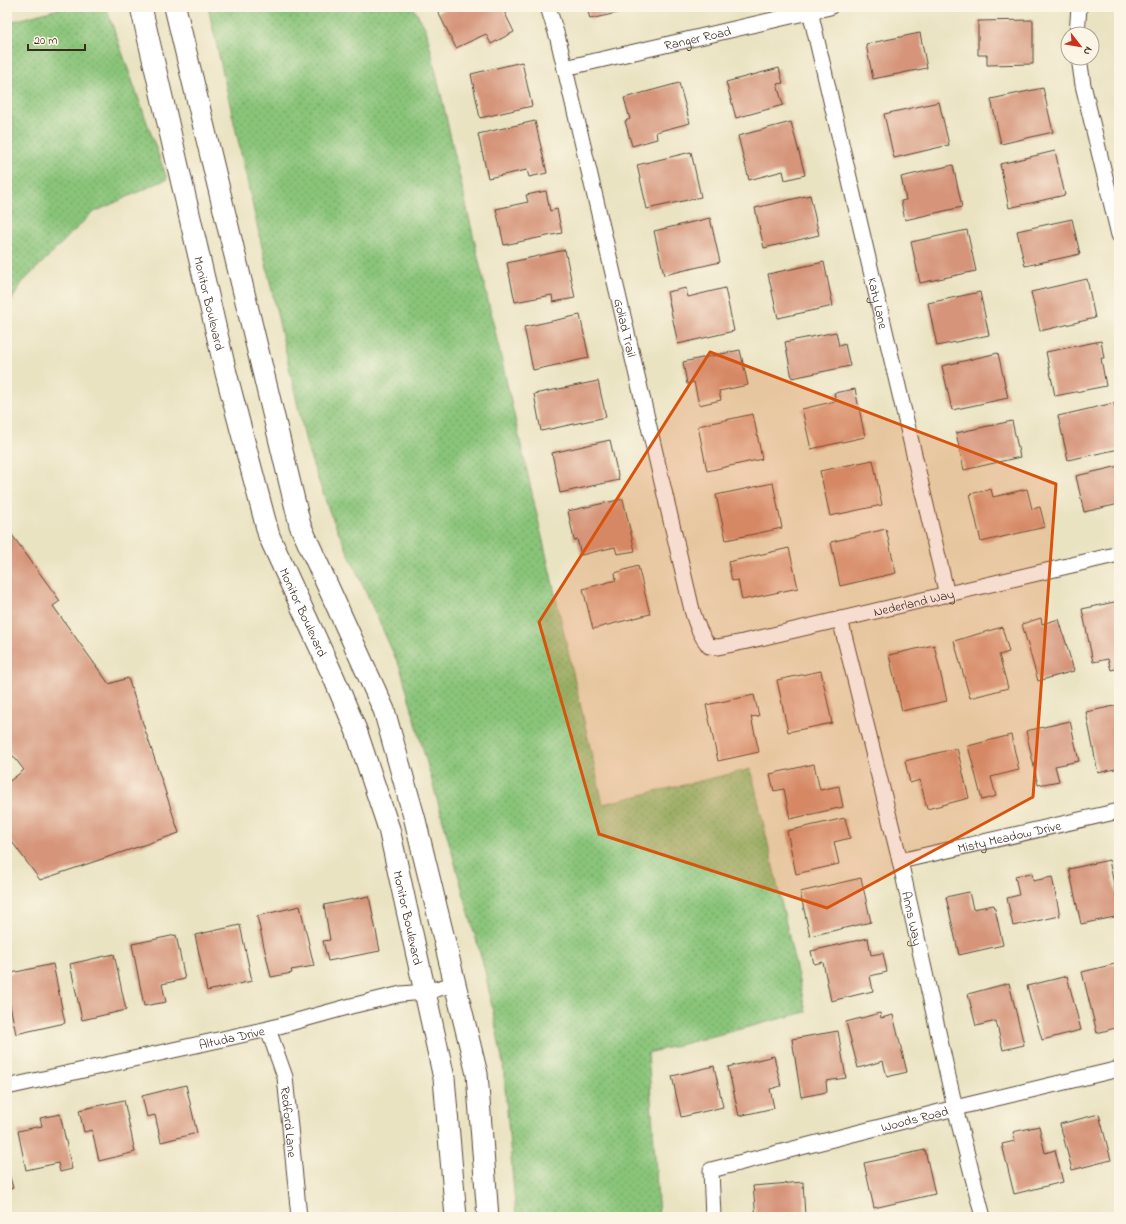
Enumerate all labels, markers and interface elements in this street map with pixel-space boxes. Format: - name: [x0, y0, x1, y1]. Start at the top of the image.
- street label: Ranger Road: [663, 22, 734, 56]
- scale bar: [28, 26, 85, 52]
- north arrow: [1060, 26, 1100, 66]
- text: 20 m: [34, 32, 57, 50]
- text: N: [1079, 43, 1096, 58]
- street label: Monitor Boulevard: [188, 254, 229, 353]
- street label: Katy Lane: [862, 276, 892, 331]
- street label: Goliad Trail: [608, 297, 640, 359]
- street label: Monitor Boulevard: [274, 565, 331, 661]
- street label: Nederland Way: [872, 585, 957, 622]
- street label: Misty Meadow Drive: [956, 816, 1063, 859]
- street label: Monitor Boulevard: [387, 869, 427, 968]
- street label: Anns Way: [896, 890, 927, 948]
- street label: Altuda Drive: [197, 1022, 267, 1055]
- street label: Redford Lane: [275, 1086, 301, 1158]
- street label: Woods Road: [879, 1102, 951, 1137]

